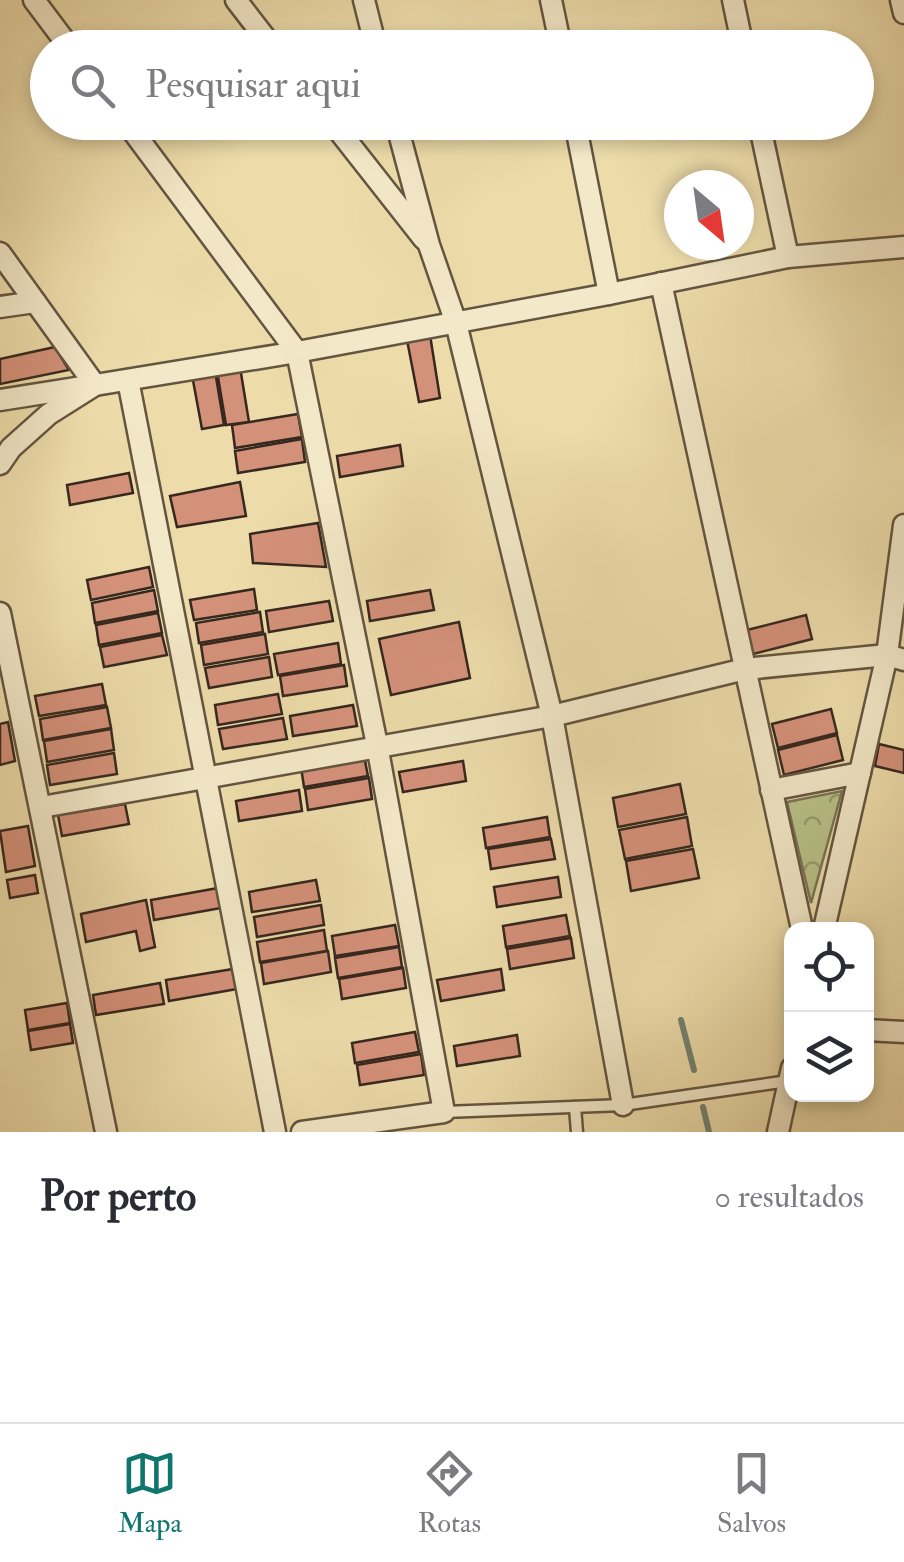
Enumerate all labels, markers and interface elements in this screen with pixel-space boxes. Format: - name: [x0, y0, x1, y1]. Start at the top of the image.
- search box: [30, 30, 874, 140]
- icon: search: [65, 58, 120, 113]
- text: Pesquisar aqui: [145, 61, 361, 109]
- north arrow: [664, 170, 754, 260]
- map controls: [784, 922, 874, 1102]
- button: locate: [784, 922, 874, 1012]
- button: layers: [784, 1012, 874, 1102]
- text: Por perto: [40, 1171, 196, 1223]
- text: 0 resultados: [714, 1177, 864, 1217]
- tab: Mapa: [118, 1446, 182, 1541]
- tab: Rotas: [418, 1446, 481, 1541]
- tab: Salvos: [717, 1446, 786, 1541]

